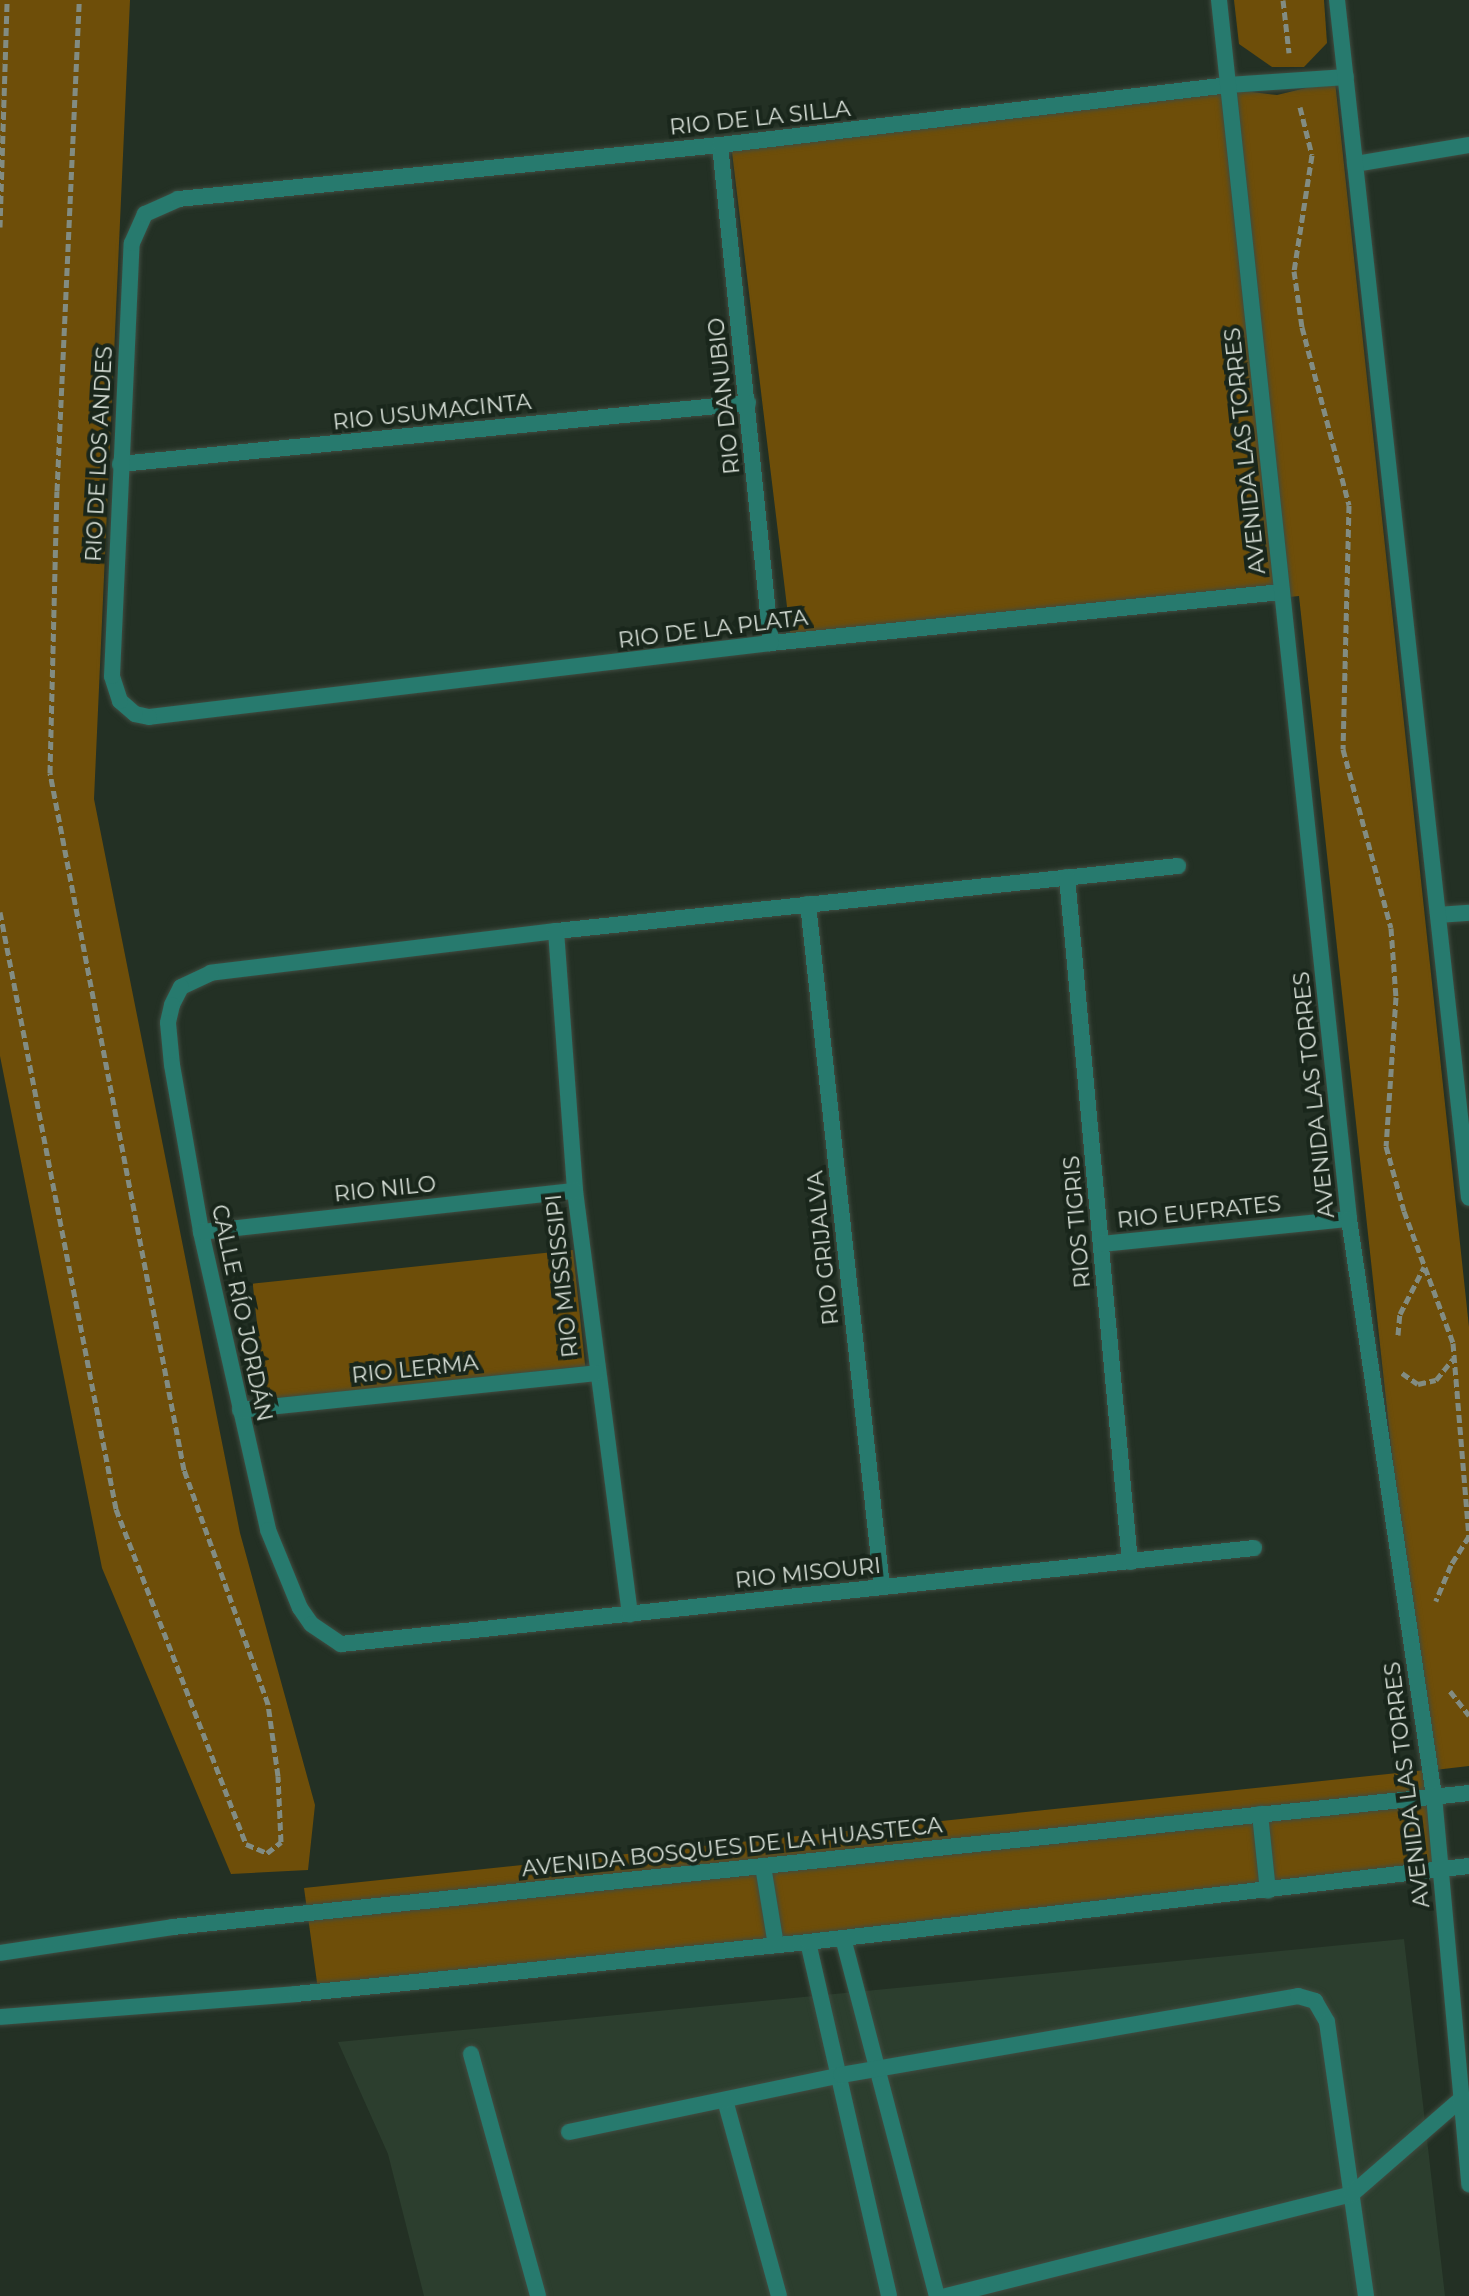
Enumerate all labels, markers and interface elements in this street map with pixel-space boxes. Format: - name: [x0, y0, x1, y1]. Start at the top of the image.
- street label: RIO DE LA SILLA: [668, 95, 852, 141]
- street label: RIO DANUBIO: [703, 316, 745, 476]
- street label: AVENIDA LAS TORRES: [1219, 326, 1271, 576]
- street label: RIO DE LOS ANDES: [80, 346, 118, 562]
- street label: RIO USUMACINTA: [331, 388, 533, 436]
- street label: RIO DE LA PLATA: [617, 604, 809, 654]
- street label: AVENIDA LAS TORRES: [1288, 970, 1340, 1220]
- street label: RIOS TIGRIS: [1058, 1155, 1096, 1289]
- street label: RIO GRIJALVA: [802, 1170, 844, 1326]
- street label: RIO NILO: [333, 1171, 437, 1207]
- street label: RIO EUFRATES: [1116, 1190, 1282, 1234]
- street label: RIO MISSISSIPI: [540, 1193, 584, 1359]
- street label: CALLE RÍO JORDÁN: [206, 1202, 278, 1424]
- street label: RIO LERMA: [350, 1349, 480, 1389]
- street label: RIO MISOURI: [734, 1552, 882, 1594]
- street label: AVENIDA LAS TORRES: [1379, 1660, 1435, 1910]
- street label: AVENIDA BOSQUES DE LA HUASTECA: [520, 1812, 944, 1882]

